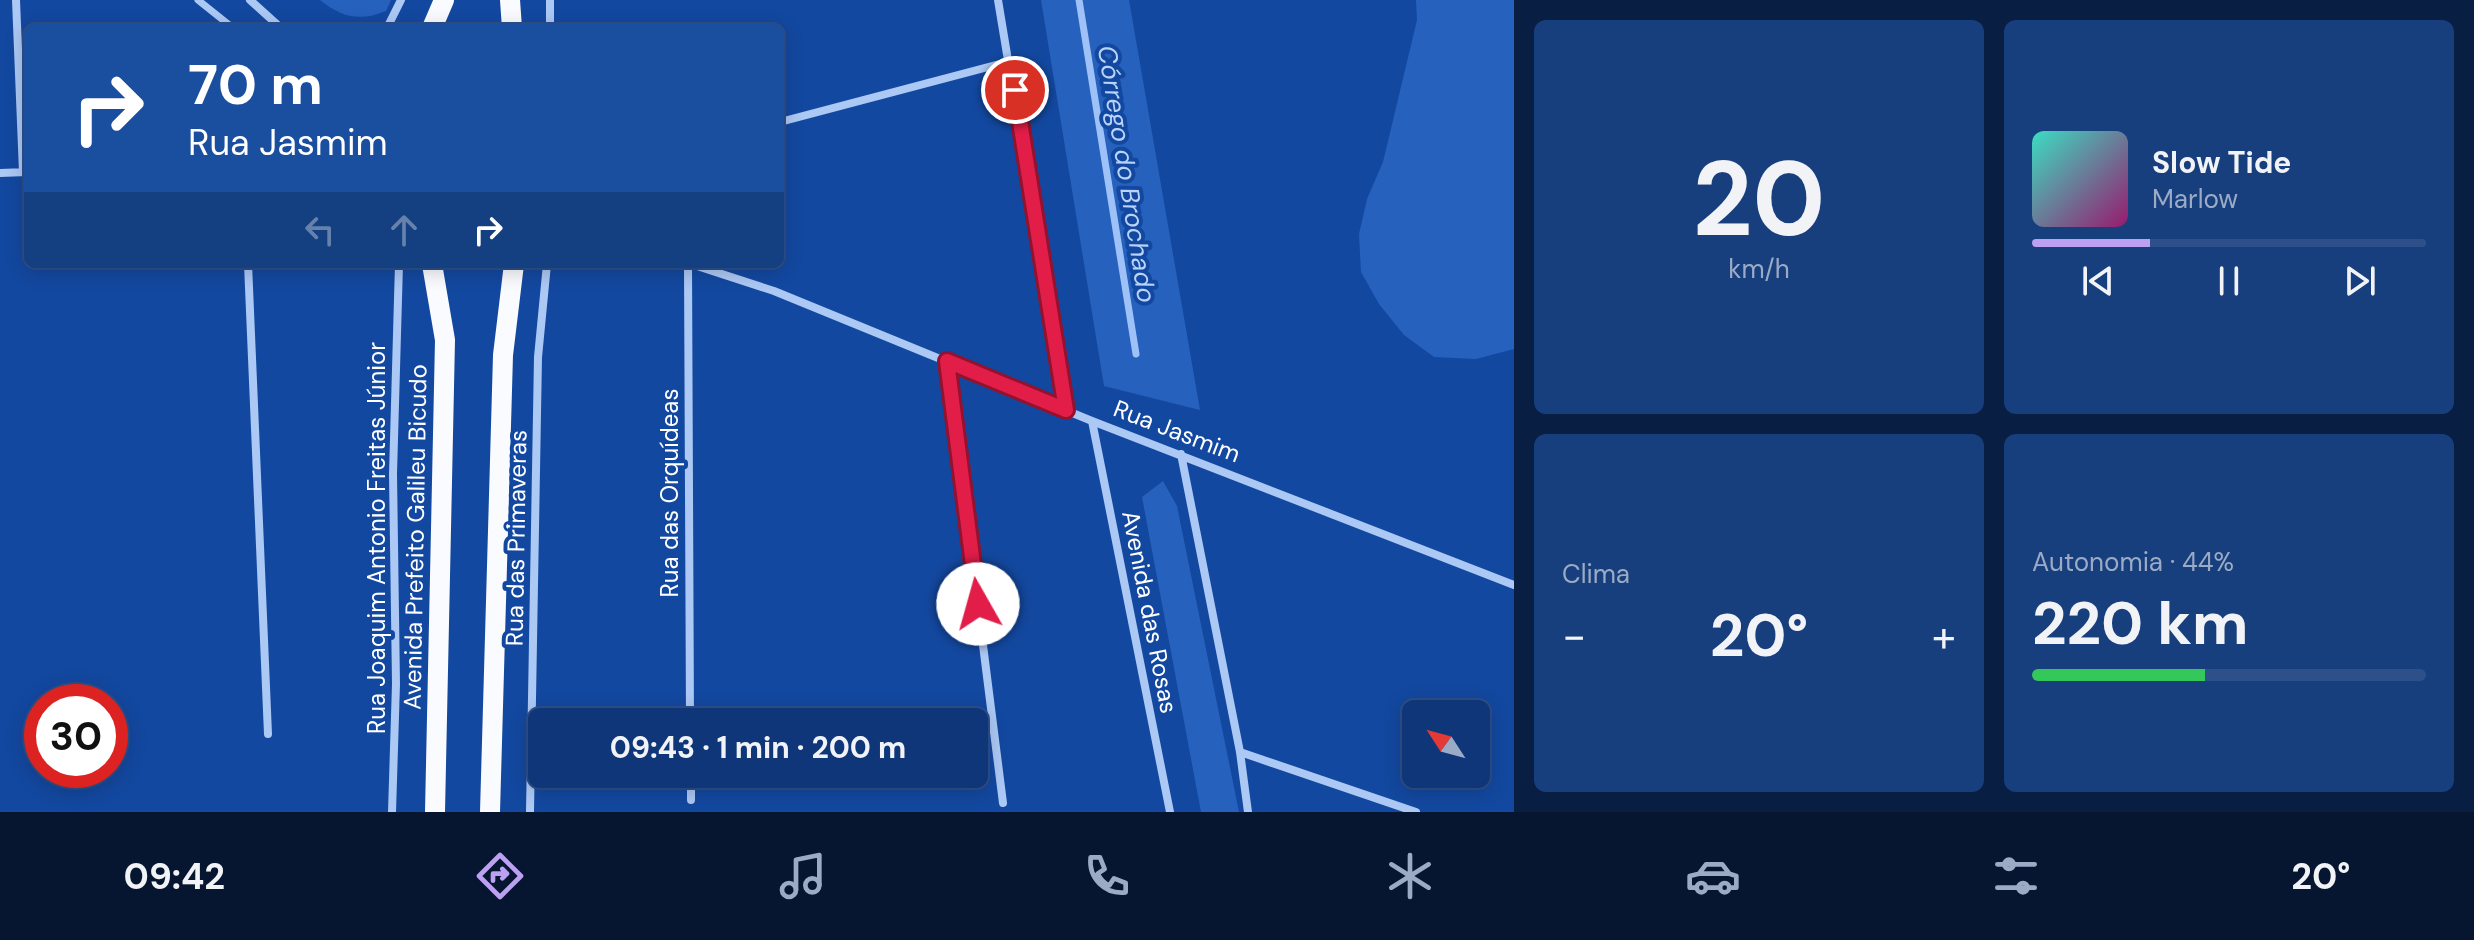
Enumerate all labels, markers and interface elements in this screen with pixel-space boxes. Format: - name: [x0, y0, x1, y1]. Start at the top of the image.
- water label: Córrego do Brochado: [1090, 43, 1164, 305]
- text: 70 m: [188, 48, 323, 121]
- icon: right: [56, 56, 160, 160]
- pin: [981, 56, 1049, 124]
- icon: arrive: [993, 68, 1037, 112]
- text: Rua Jasmim: [188, 119, 388, 166]
- text: 20: [1693, 132, 1825, 267]
- text: Slow Tide: [2152, 143, 2291, 182]
- text: Marlow: [2152, 182, 2238, 216]
- icon: left: [298, 208, 342, 252]
- icon: ahead: [382, 208, 426, 252]
- icon: right: [466, 208, 510, 252]
- text: km/h: [1728, 252, 1790, 286]
- icon: previous: [2076, 259, 2120, 303]
- icon: pause: [2207, 259, 2251, 303]
- icon: next: [2338, 259, 2382, 303]
- street label: Rua Joaquim Antonio Freitas Júnior: [361, 342, 392, 734]
- street label: Avenida Prefeito Galileu Bicudo: [396, 364, 434, 710]
- street label: Rua das Orquídeas: [654, 389, 685, 597]
- street label: Rua Jasmim: [1109, 393, 1245, 469]
- street label: Rua das Primaveras: [499, 430, 533, 646]
- street label: Avenida das Rosas: [1115, 508, 1185, 716]
- text: Autonomia · 44%: [2032, 545, 2234, 579]
- text: Clima: [1562, 557, 1630, 591]
- position arrow: [936, 562, 1020, 646]
- text: 220 km: [2032, 584, 2248, 663]
- text: 20°: [1710, 596, 1808, 675]
- text: −: [1562, 607, 1586, 665]
- text: +: [1932, 607, 1956, 665]
- speed limit sign: 30: [24, 684, 128, 788]
- north arrow: [1402, 700, 1490, 788]
- map controls: [1402, 700, 1490, 788]
- text: 09:43 · 1 min · 200 m: [610, 728, 906, 767]
- icon: directions: [472, 848, 528, 904]
- icon: music: [775, 848, 831, 904]
- icon: phone: [1079, 848, 1135, 904]
- icon: climate: [1382, 848, 1438, 904]
- icon: car: [1685, 848, 1741, 904]
- icon: filters: [1988, 848, 2044, 904]
- text: 09:42: [124, 853, 225, 900]
- text: 20°: [2291, 853, 2350, 900]

